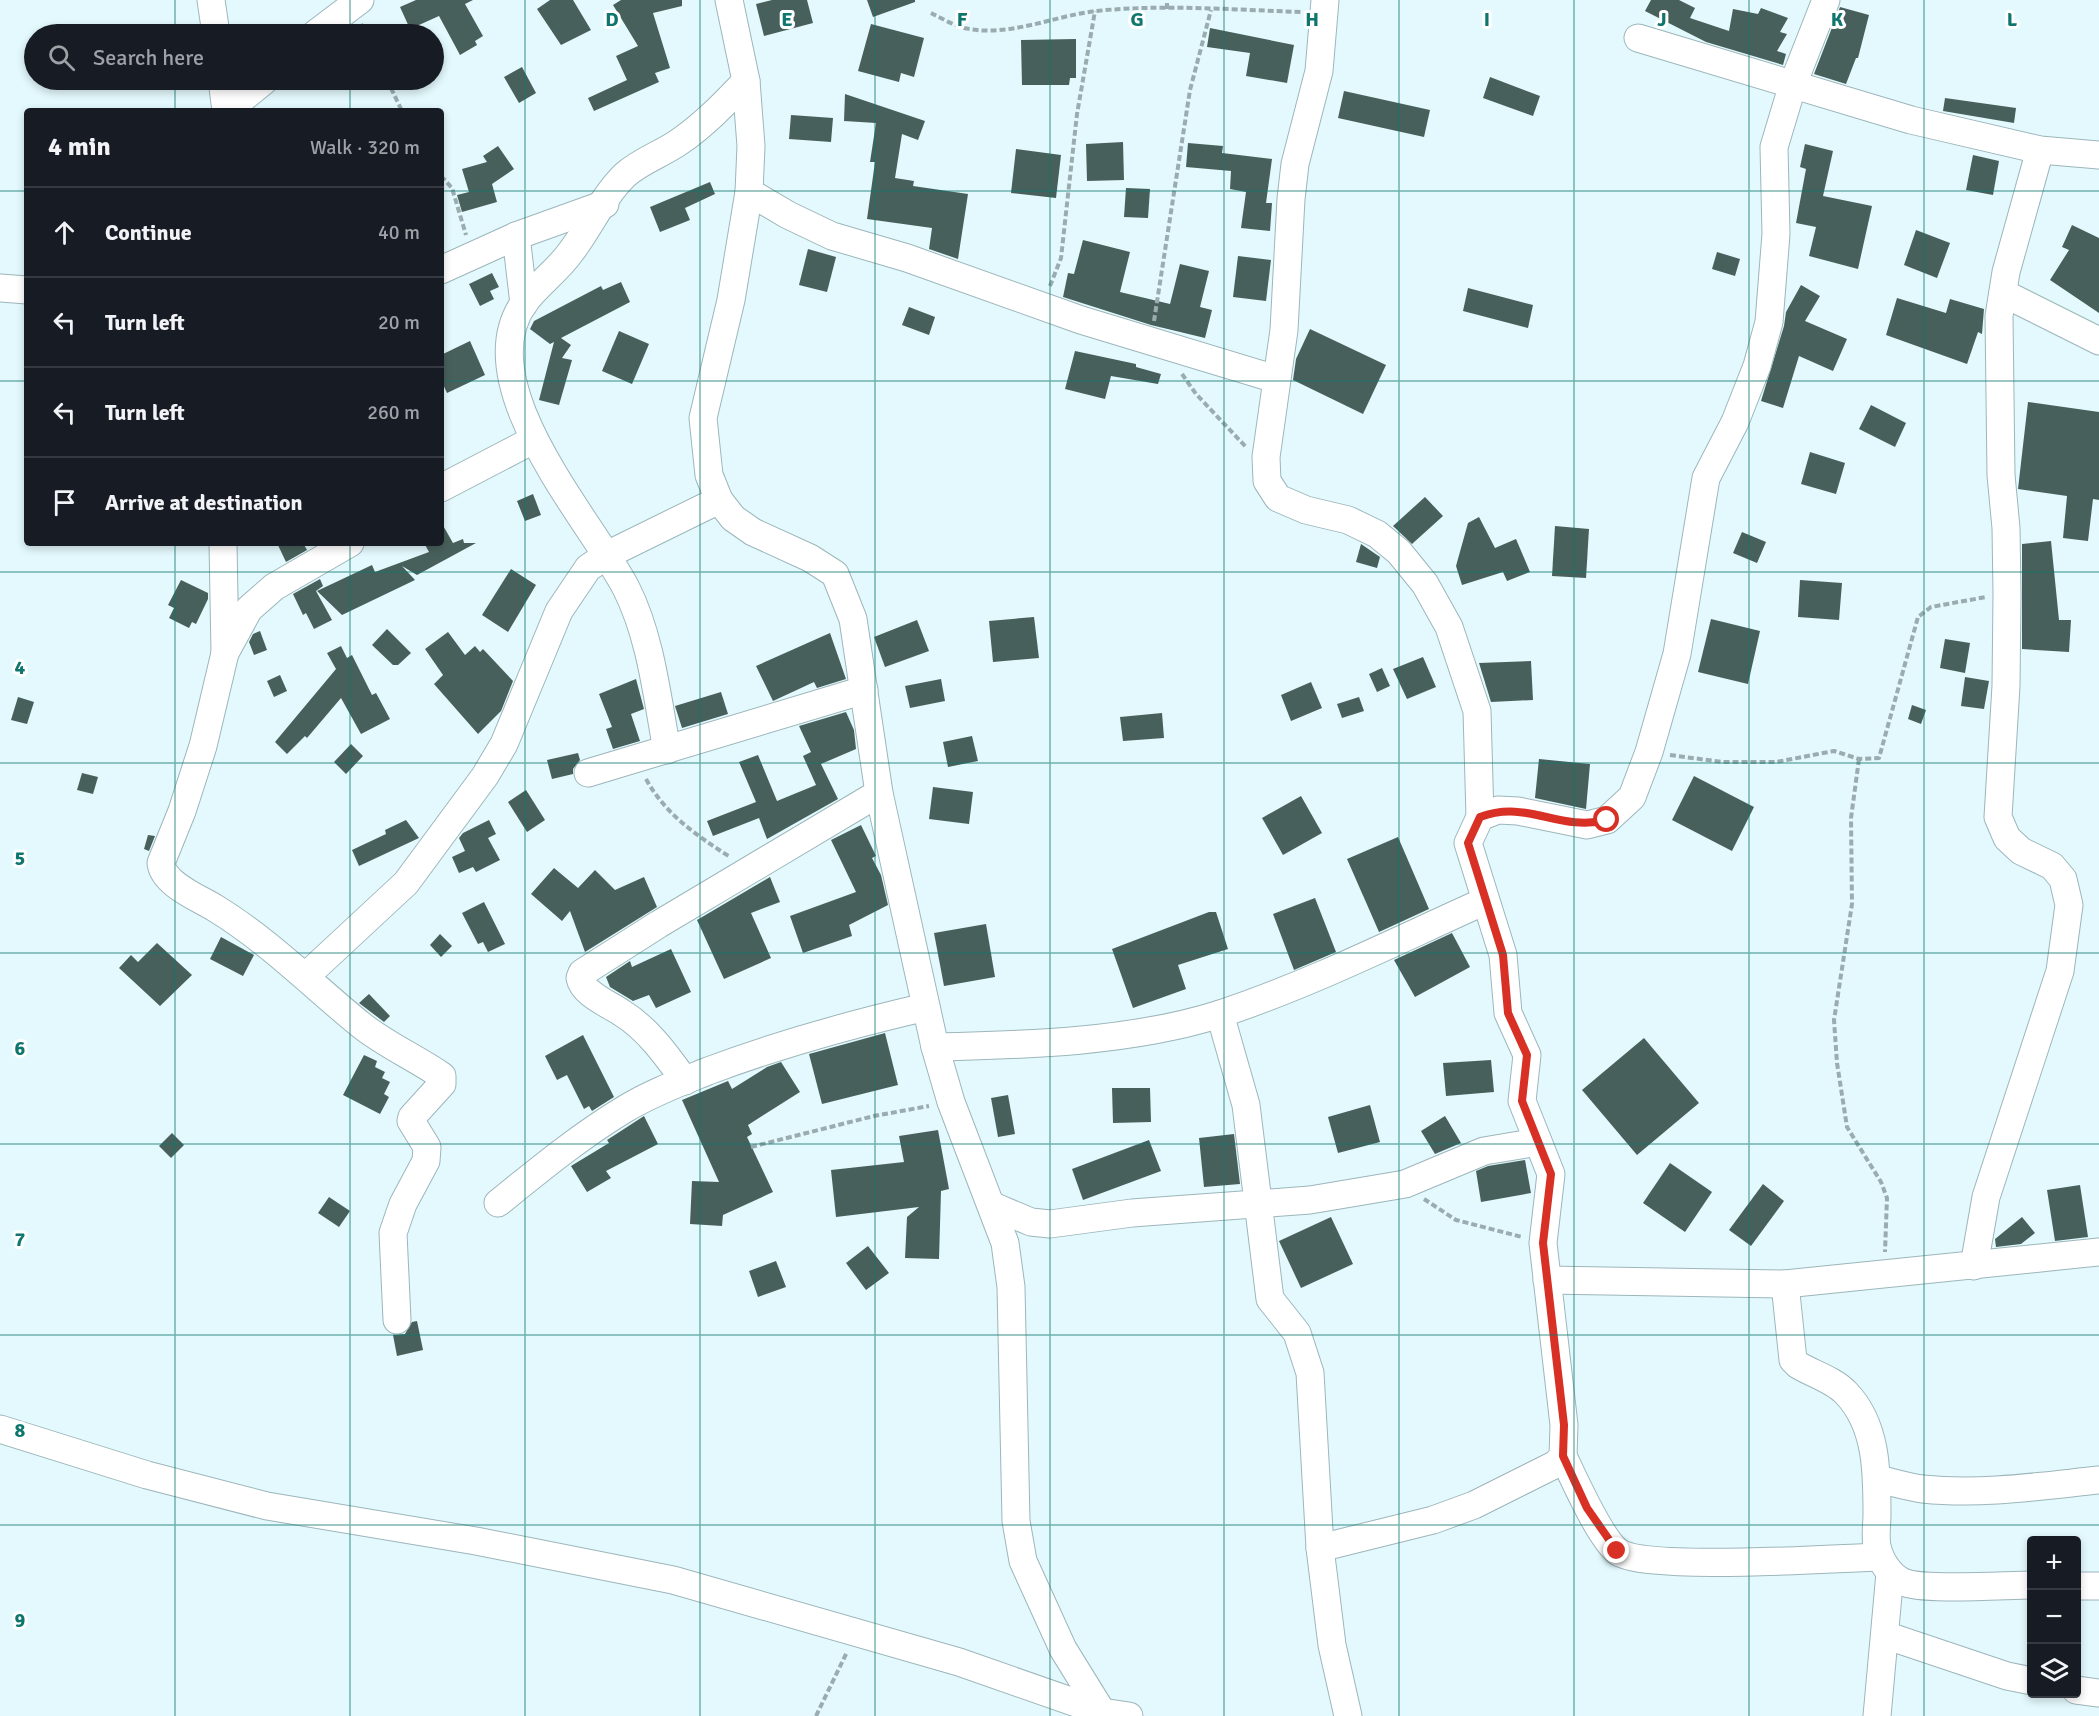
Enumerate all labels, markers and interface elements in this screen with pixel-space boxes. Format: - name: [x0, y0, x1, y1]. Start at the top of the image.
- text: D: [605, 7, 619, 32]
- text: E: [781, 7, 793, 32]
- text: F: [957, 7, 968, 32]
- text: G: [1130, 7, 1144, 32]
- text: H: [1305, 7, 1319, 32]
- text: I: [1484, 7, 1490, 32]
- text: J: [1657, 7, 1667, 32]
- text: K: [1831, 7, 1844, 32]
- text: L: [2007, 7, 2018, 32]
- search box: [24, 24, 444, 90]
- icon: search: [45, 41, 78, 74]
- text: Search here: [93, 44, 204, 71]
- text: 4 min: [48, 131, 111, 163]
- text: Walk · 320 m: [310, 135, 420, 160]
- icon: ahead: [48, 216, 81, 249]
- text: Continue: [105, 219, 192, 246]
- text: 40 m: [378, 220, 420, 245]
- icon: left: [48, 306, 81, 339]
- text: Turn left: [105, 309, 185, 336]
- text: 20 m: [378, 310, 420, 335]
- icon: left: [48, 396, 81, 429]
- text: Turn left: [105, 399, 185, 426]
- text: 260 m: [367, 400, 420, 425]
- icon: arrive: [48, 486, 81, 519]
- text: Arrive at destination: [105, 489, 302, 516]
- text: 4: [15, 655, 26, 680]
- route start: [1593, 806, 1619, 832]
- text: 5: [15, 846, 25, 871]
- text: 6: [15, 1036, 26, 1061]
- text: 7: [15, 1227, 26, 1252]
- text: 8: [15, 1418, 26, 1443]
- map controls: [2027, 1536, 2081, 1698]
- button: +: [2027, 1536, 2081, 1590]
- route end: [1603, 1537, 1629, 1563]
- button: −: [2027, 1590, 2081, 1644]
- text: 9: [15, 1608, 26, 1633]
- button: layers: [2027, 1644, 2081, 1698]

